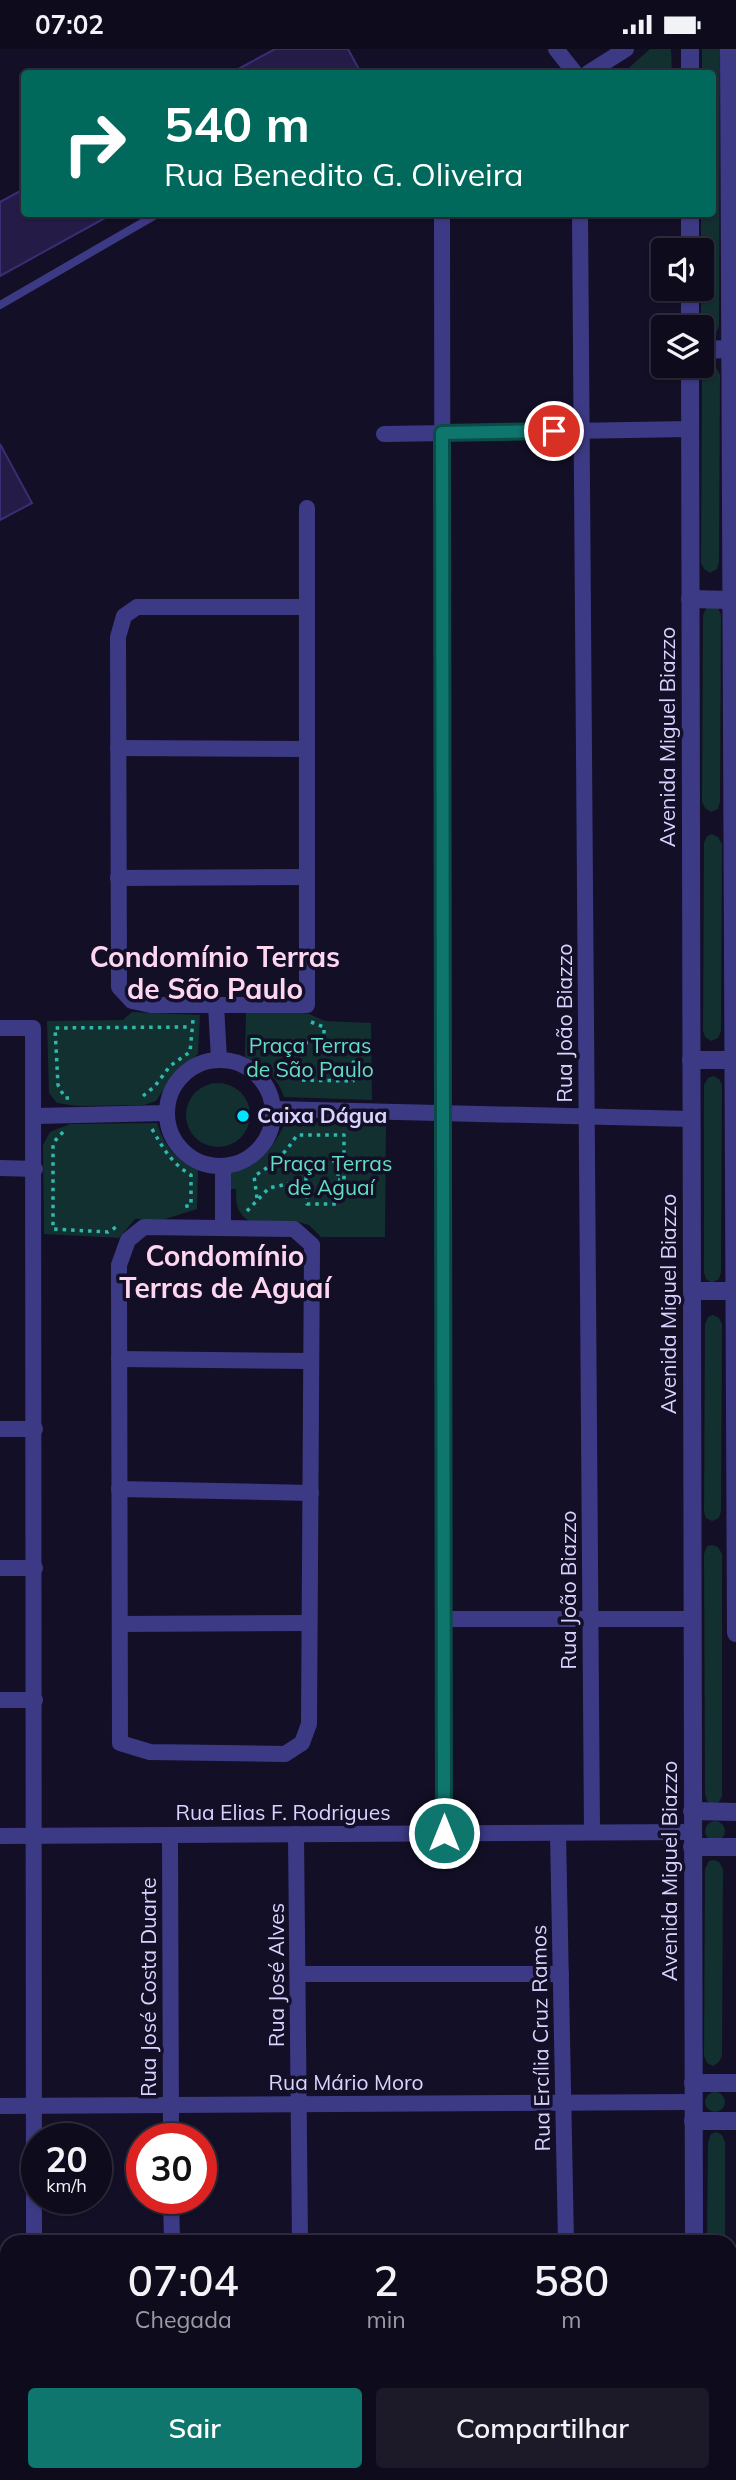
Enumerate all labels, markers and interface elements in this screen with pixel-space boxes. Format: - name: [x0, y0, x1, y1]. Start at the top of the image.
- text: 07:02: [35, 8, 104, 41]
- text: 540 m: [164, 93, 310, 154]
- icon: right: [49, 98, 140, 189]
- text: Rua Benedito G. Oliveira: [164, 154, 523, 194]
- map controls: [651, 238, 714, 378]
- button: sound: [651, 238, 714, 301]
- button: layers: [651, 315, 714, 378]
- pin: [524, 401, 584, 461]
- icon: arrive: [535, 412, 573, 450]
- street label: Avenida Miguel Biazzo: [654, 627, 680, 847]
- district label: Condomínio Terras de São Paulo: [90, 939, 340, 1006]
- street label: Rua João Biazzo: [551, 943, 577, 1103]
- park label: Praça Terras de São Paulo: [246, 1032, 374, 1082]
- place label: Caixa Dágua: [257, 1102, 387, 1128]
- marker: Caixa Dágua: [235, 1108, 251, 1124]
- park label: Praça Terras de Aguaí: [270, 1150, 392, 1200]
- street label: Avenida Miguel Biazzo: [655, 1194, 681, 1414]
- district label: Condomínio Terras de Aguaí: [119, 1238, 332, 1305]
- street label: Rua João Biazzo: [555, 1510, 581, 1670]
- street label: Avenida Miguel Biazzo: [656, 1761, 682, 1981]
- position arrow: [407, 1796, 481, 1870]
- street label: Rua Elias F. Rodrigues: [175, 1799, 391, 1825]
- street label: Rua José Costa Duarte: [135, 1877, 161, 2097]
- street label: Rua José Alves: [263, 1903, 289, 2047]
- street label: Rua Ercília Cruz Ramos: [525, 1924, 555, 2152]
- street label: Rua Mário Moro: [269, 2069, 423, 2095]
- speed limit sign: 30: [126, 2123, 217, 2214]
- text: 20: [45, 2137, 88, 2181]
- text: km/h: [46, 2174, 87, 2197]
- text: 07:04: [128, 2254, 239, 2307]
- text: 2: [373, 2254, 399, 2307]
- text: 580: [534, 2254, 609, 2307]
- text: Chegada: [135, 2305, 232, 2334]
- text: min: [366, 2305, 406, 2334]
- text: m: [561, 2305, 581, 2334]
- button: Sair: [28, 2388, 362, 2468]
- button: Compartilhar: [376, 2388, 709, 2468]

